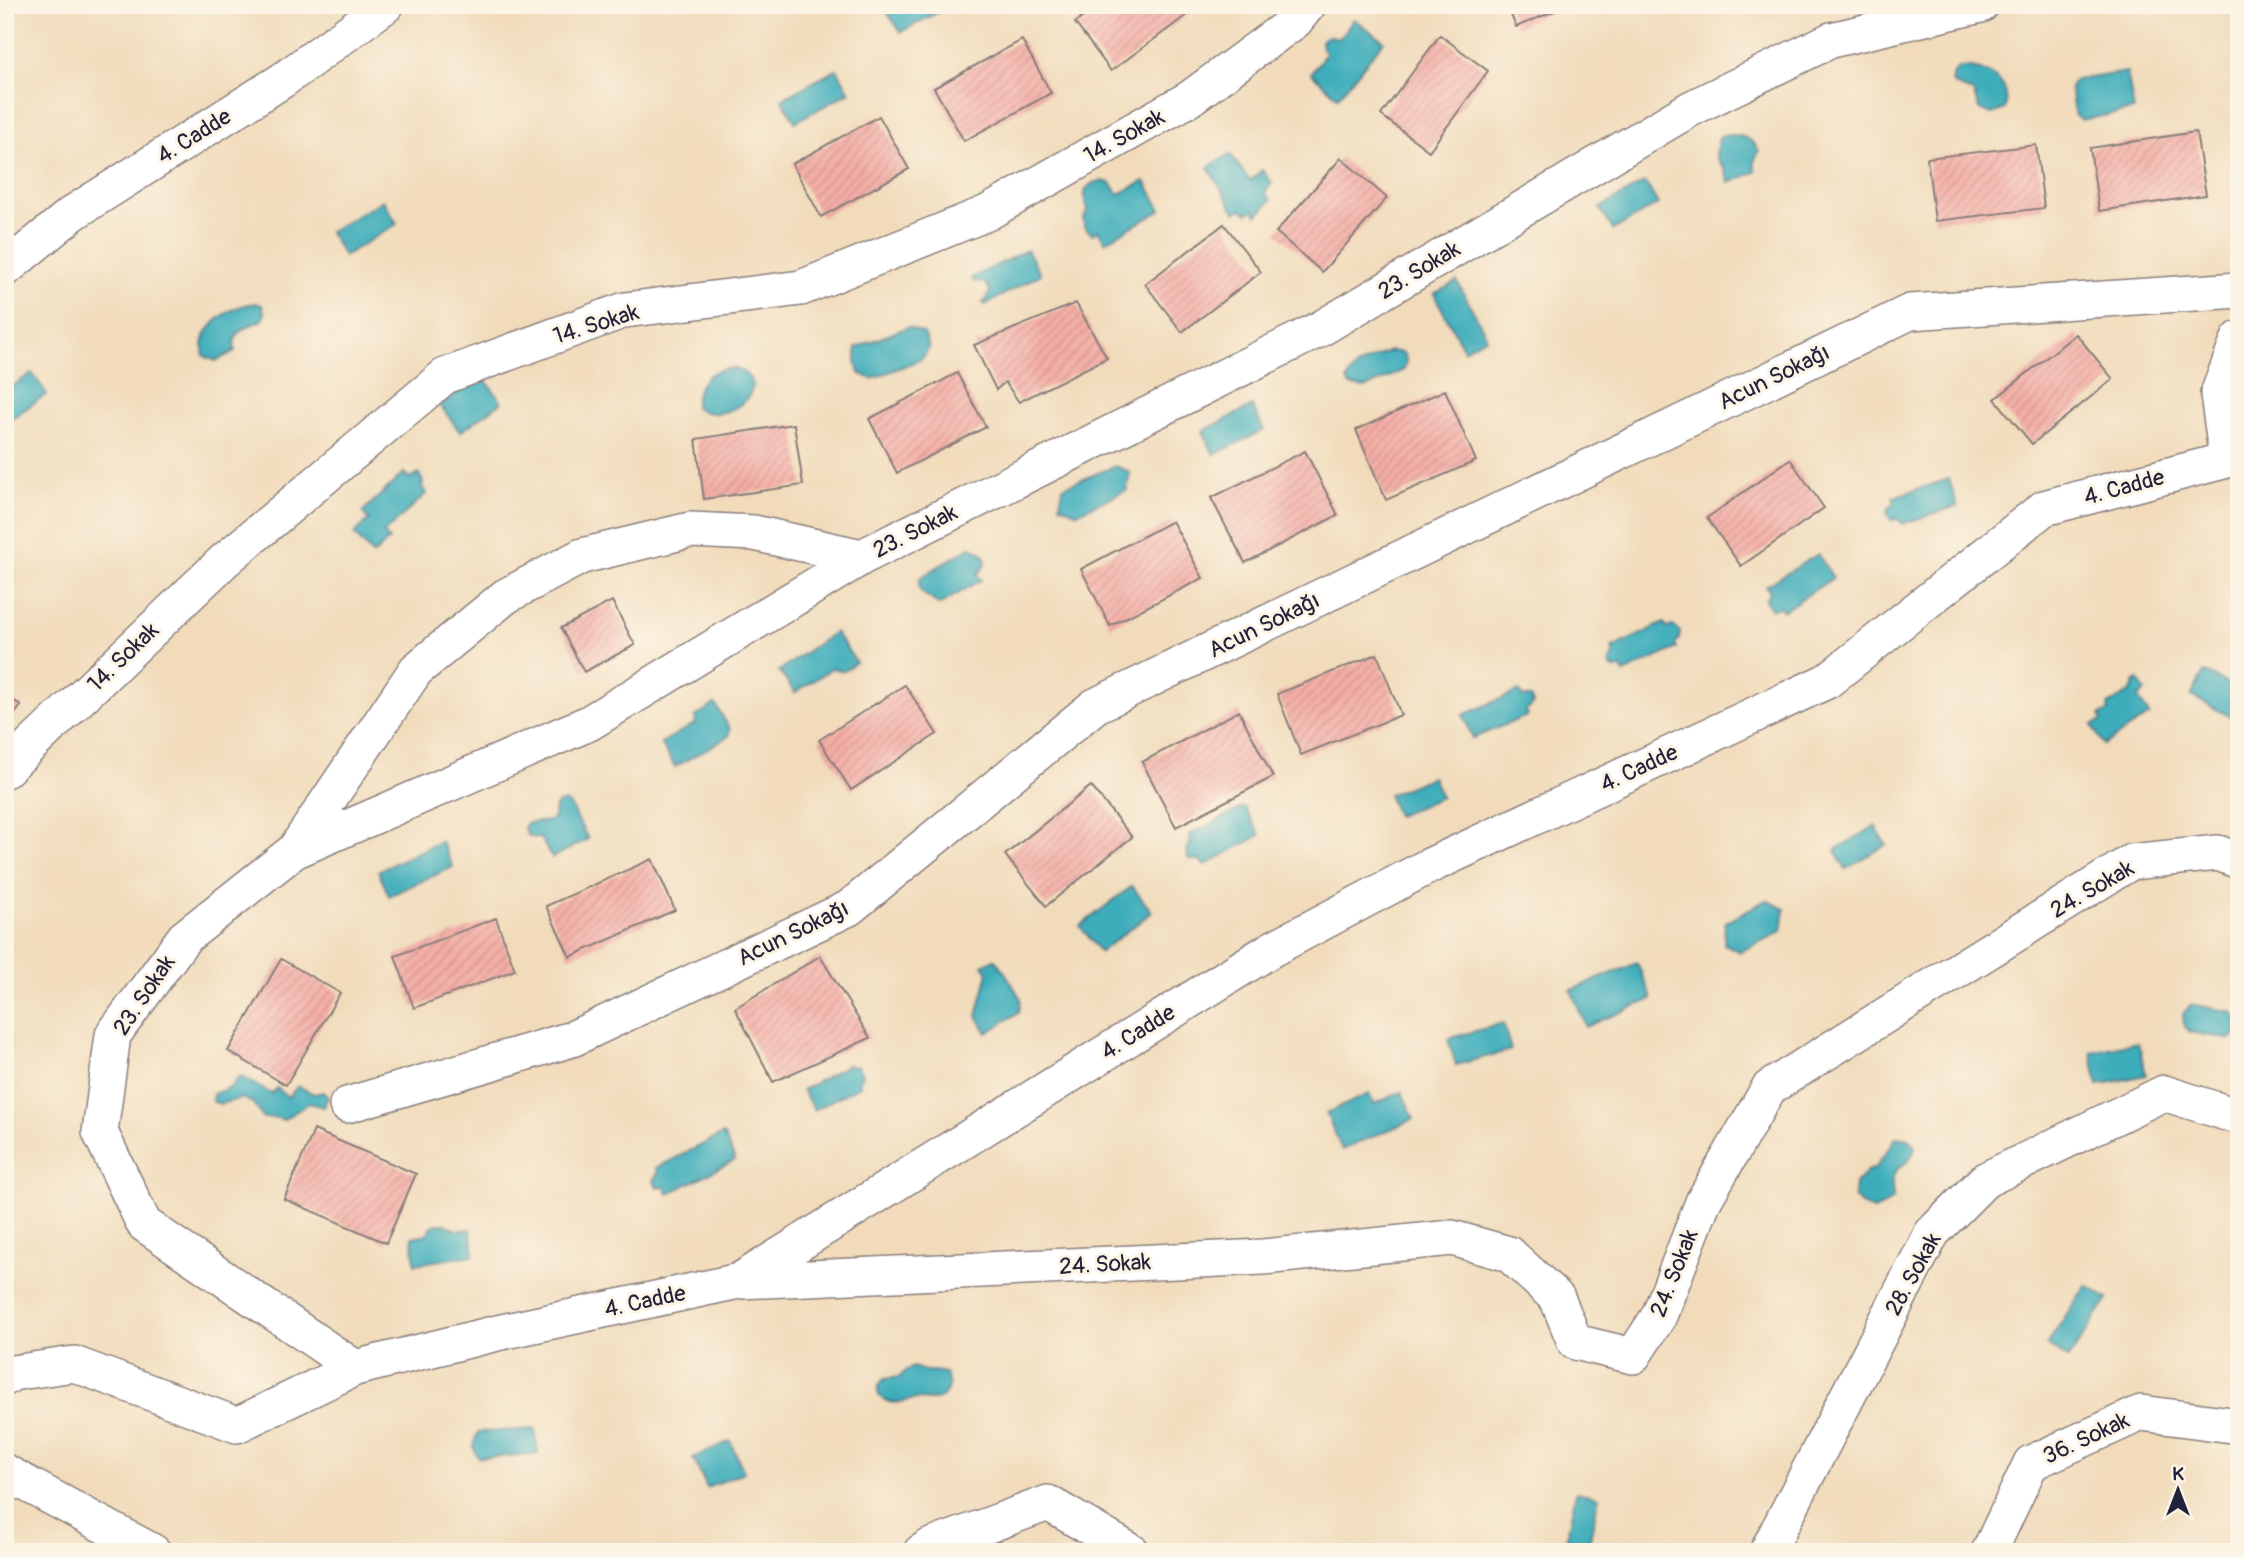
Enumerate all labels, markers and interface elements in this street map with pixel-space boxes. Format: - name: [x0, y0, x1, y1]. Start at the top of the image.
- street label: 4. Cadde: [151, 102, 237, 170]
- street label: 14. Sokak: [1078, 102, 1170, 170]
- street label: 23. Sokak: [1373, 234, 1466, 306]
- street label: 14. Sokak: [550, 297, 643, 351]
- street label: Acun Sokağı: [1714, 338, 1834, 416]
- street label: 4. Cadde: [2080, 462, 2168, 512]
- street label: 23. Sokak: [868, 497, 962, 565]
- street label: Acun Sokağı: [1204, 586, 1324, 664]
- street label: 14. Sokak: [81, 616, 165, 698]
- street label: 4. Cadde: [1596, 737, 1683, 799]
- street label: 24. Sokak: [2045, 853, 2139, 925]
- street label: Acun Sokağı: [733, 894, 853, 972]
- street label: 23. Sokak: [107, 949, 182, 1041]
- street label: 4. Cadde: [1095, 998, 1181, 1066]
- street label: 24. Sokak: [1643, 1225, 1705, 1321]
- street label: 28. Sokak: [1878, 1227, 1948, 1320]
- street label: 24. Sokak: [1058, 1247, 1152, 1281]
- street label: 4. Cadde: [602, 1278, 689, 1324]
- street label: 36. Sokak: [2038, 1405, 2134, 1471]
- north arrow: [2142, 1456, 2212, 1526]
- text: K: [2172, 1462, 2184, 1486]

